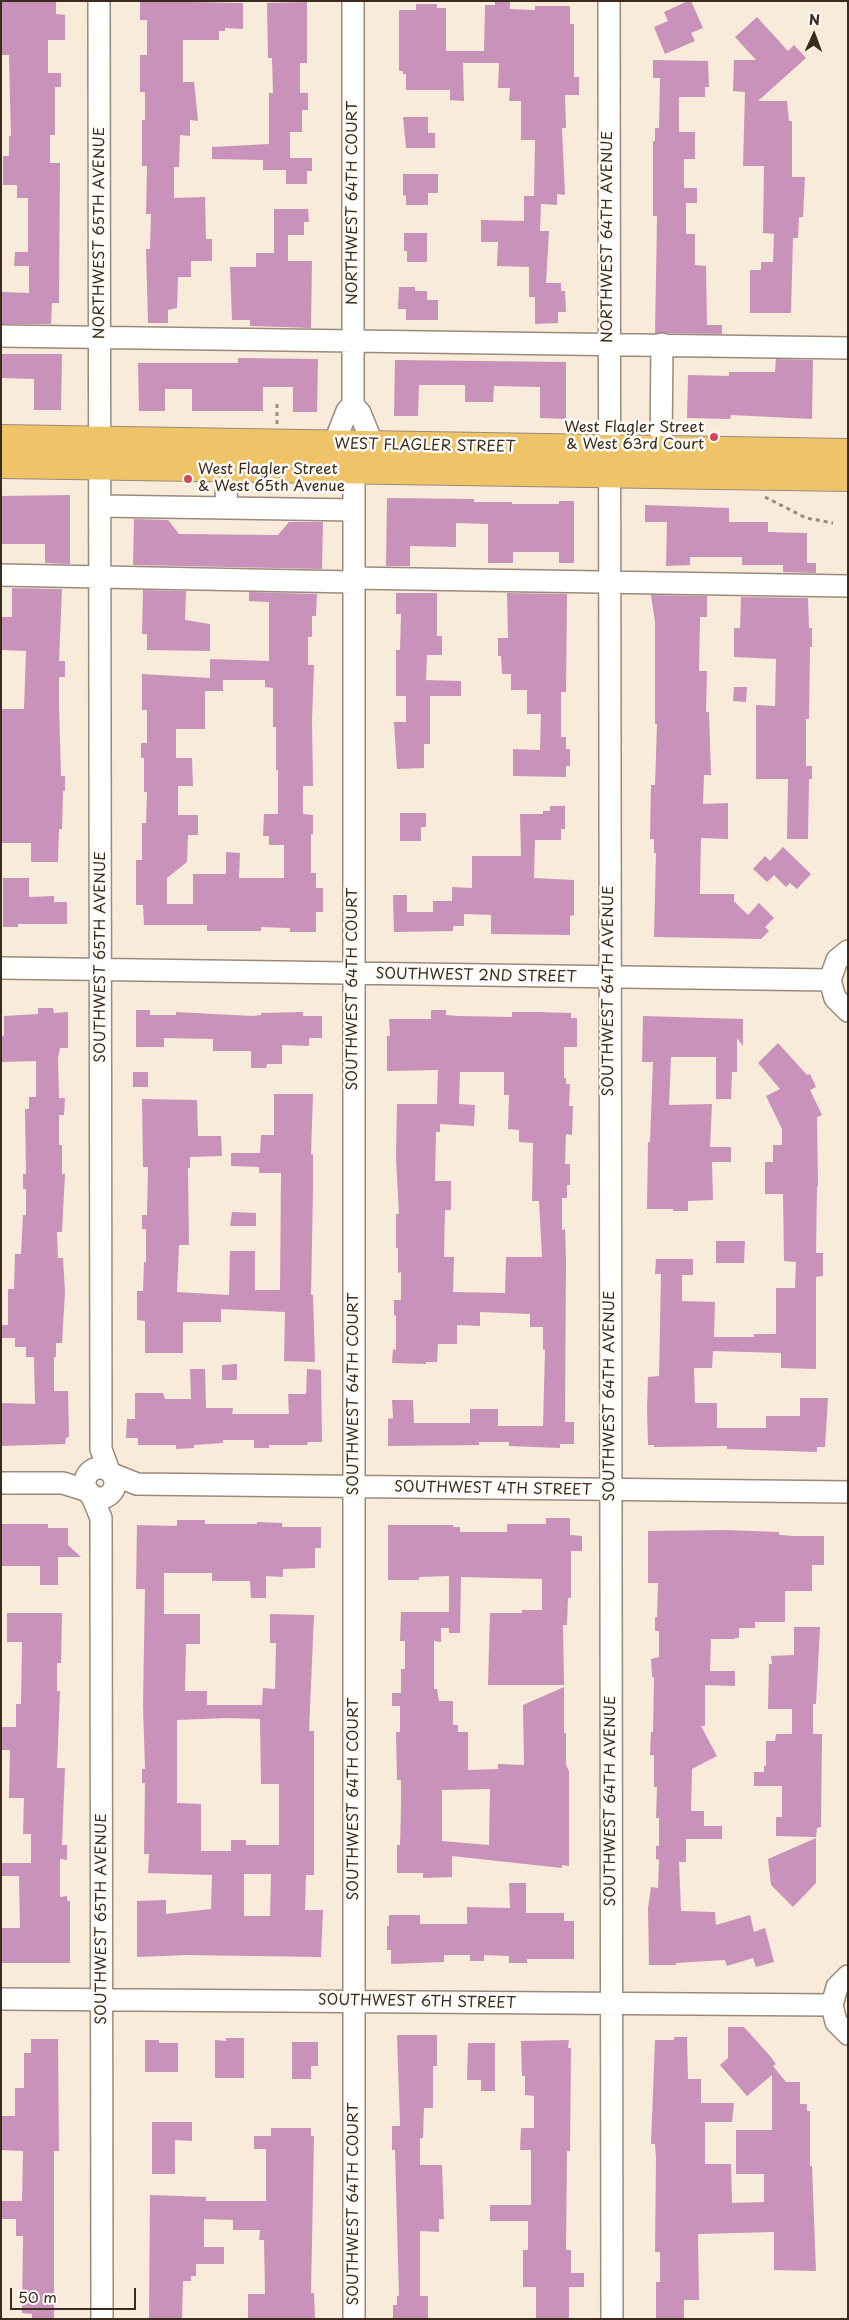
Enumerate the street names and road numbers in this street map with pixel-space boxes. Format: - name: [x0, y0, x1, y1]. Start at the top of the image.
- street label: NORTHWEST 64TH COURT: [344, 101, 362, 305]
- street label: NORTHWEST 65TH AVENUE: [91, 127, 109, 339]
- street label: NORTHWEST 64TH AVENUE: [599, 131, 617, 343]
- street label: WEST FLAGLER STREET: [334, 435, 516, 457]
- street label: SOUTHWEST 65TH AVENUE: [92, 851, 110, 1063]
- street label: SOUTHWEST 64TH AVENUE: [600, 885, 618, 1097]
- street label: SOUTHWEST 64TH COURT: [344, 887, 362, 1091]
- street label: SOUTHWEST 2ND STREET: [375, 965, 577, 987]
- street label: SOUTHWEST 64TH AVENUE: [601, 1290, 619, 1502]
- street label: SOUTHWEST 64TH COURT: [345, 1292, 363, 1496]
- street label: SOUTHWEST 4TH STREET: [394, 1478, 592, 1500]
- street label: SOUTHWEST 64TH AVENUE: [602, 1695, 620, 1907]
- street label: SOUTHWEST 64TH COURT: [345, 1697, 363, 1901]
- street label: SOUTHWEST 65TH AVENUE: [93, 1813, 111, 2025]
- street label: SOUTHWEST 6TH STREET: [318, 1991, 516, 2013]
- street label: SOUTHWEST 64TH COURT: [345, 2102, 363, 2306]

